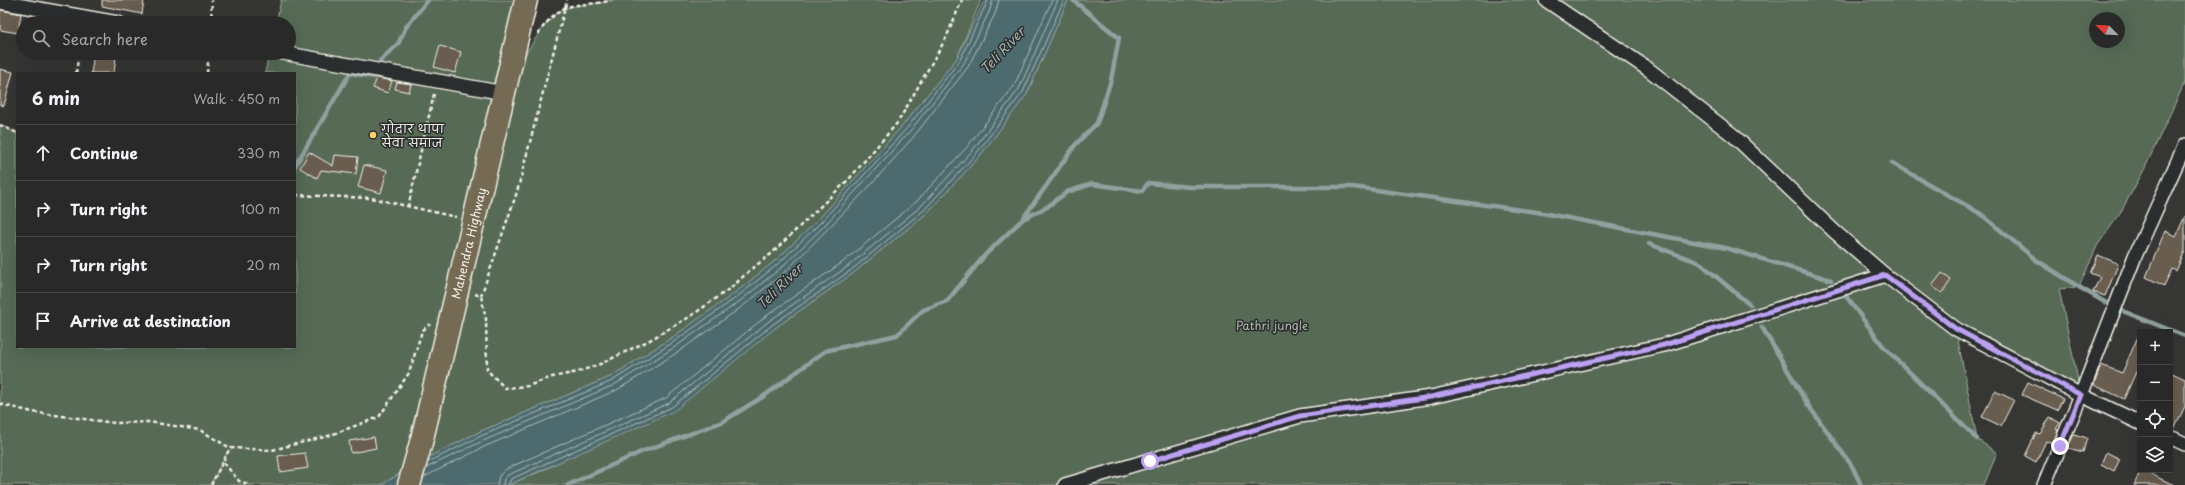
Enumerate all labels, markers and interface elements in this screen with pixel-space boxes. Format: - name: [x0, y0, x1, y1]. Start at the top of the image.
- north arrow: [2089, 12, 2125, 48]
- search box: [16, 16, 296, 60]
- water label: Teli River: [975, 21, 1030, 78]
- icon: search: [30, 27, 52, 49]
- text: Search here: [62, 27, 148, 50]
- text: 6 min: [32, 85, 80, 111]
- text: Walk · 450 m: [194, 89, 280, 108]
- place label: गोदार थापा सेवा समाज: [380, 119, 445, 151]
- marker: गोदार थापा सेवा समाज: [368, 130, 378, 140]
- text: Continue: [70, 141, 138, 164]
- icon: ahead: [32, 142, 54, 164]
- text: 330 m: [237, 143, 280, 162]
- street label: Mahendra Highway: [446, 186, 490, 301]
- text: Turn right: [70, 197, 147, 220]
- icon: right: [32, 198, 54, 220]
- text: 100 m: [240, 199, 280, 218]
- text: Turn right: [70, 253, 147, 276]
- icon: right: [32, 254, 54, 276]
- text: 20 m: [246, 255, 280, 274]
- water label: Teli River: [752, 257, 808, 313]
- text: Arrive at destination: [70, 309, 231, 332]
- icon: arrive: [32, 310, 54, 332]
- park label: Pathri jungle: [1236, 316, 1308, 334]
- map controls: [2137, 329, 2173, 473]
- button: +: [2137, 329, 2173, 365]
- button: −: [2137, 365, 2173, 401]
- button: locate: [2137, 401, 2173, 437]
- route end: [2051, 437, 2069, 455]
- button: layers: [2137, 437, 2173, 473]
- route start: [1141, 452, 1159, 470]

